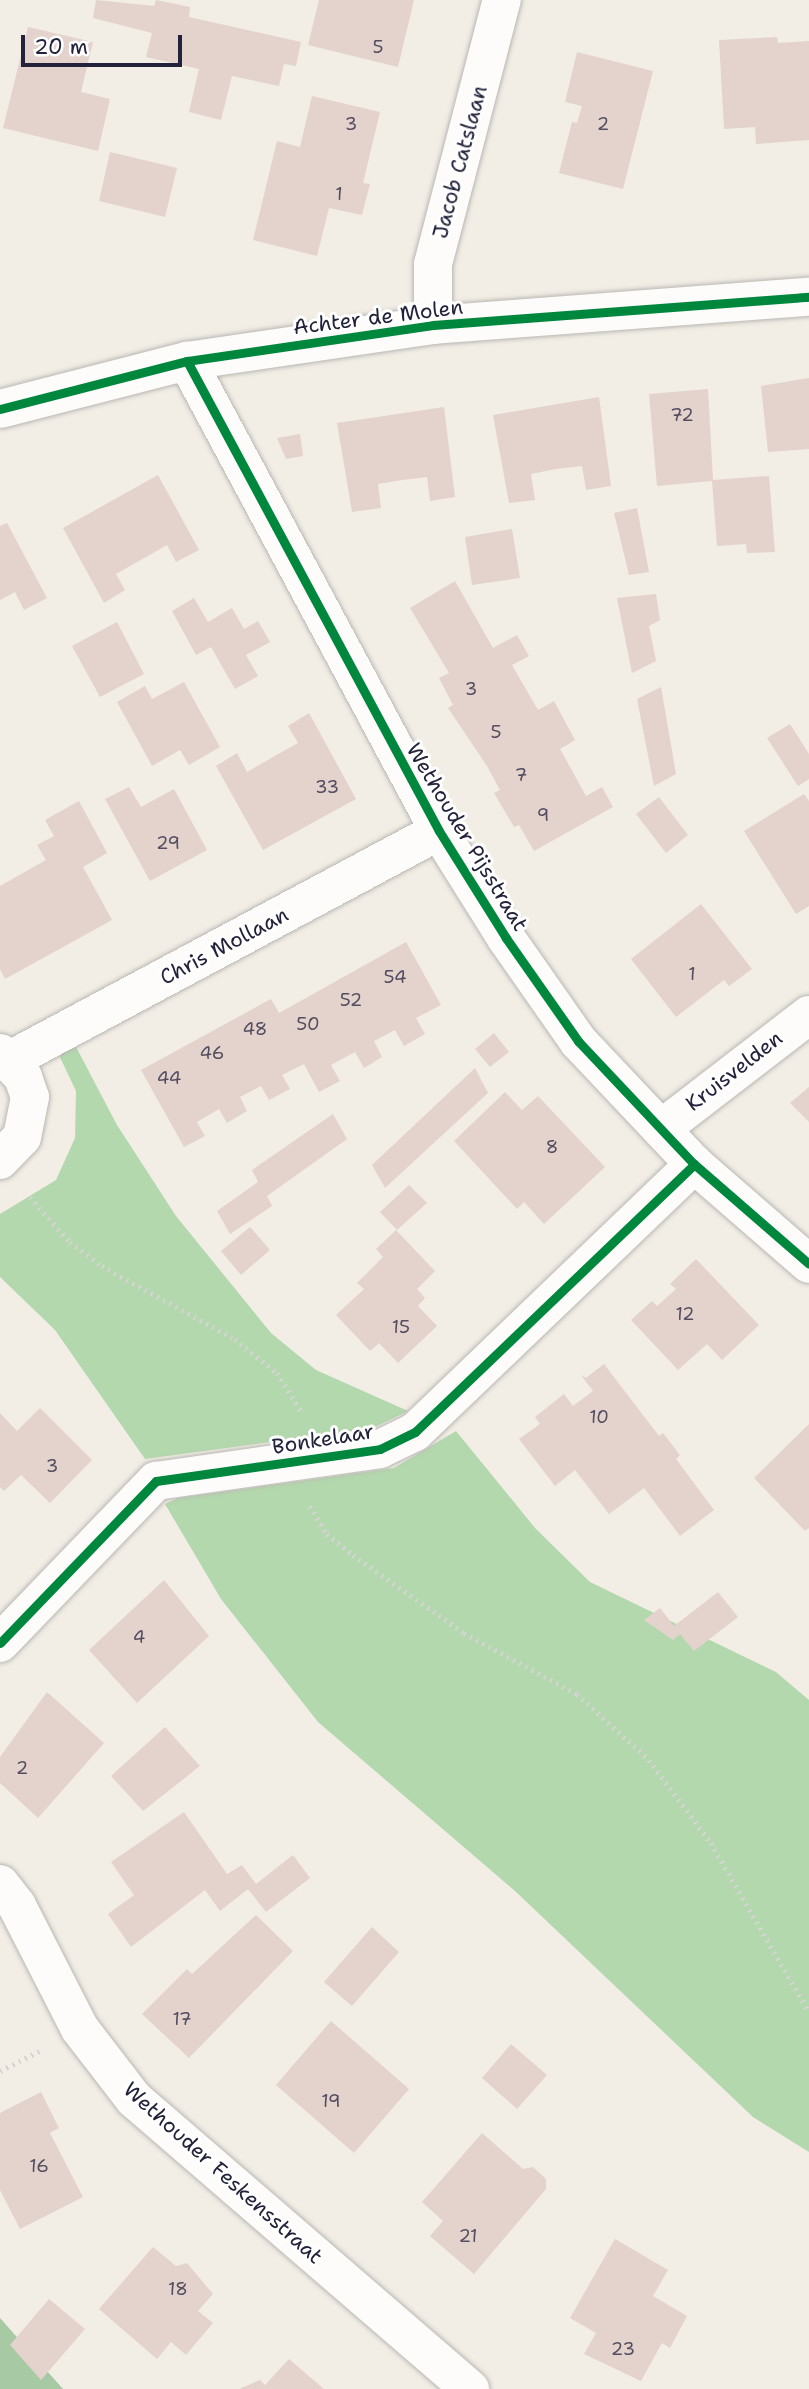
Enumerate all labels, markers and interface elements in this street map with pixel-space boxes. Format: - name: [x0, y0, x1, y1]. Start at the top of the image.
- scale bar: [24, 21, 186, 65]
- text: 20 m: [34, 33, 88, 61]
- house number: 5: [372, 36, 384, 58]
- street label: Jacob Catslaan: [427, 83, 493, 241]
- house number: 3: [345, 113, 357, 135]
- house number: 2: [597, 113, 609, 135]
- house number: 1: [335, 183, 343, 205]
- street label: Achter de Molen: [292, 294, 464, 340]
- house number: 72: [670, 404, 694, 426]
- house number: 3: [465, 678, 477, 700]
- house number: 5: [490, 721, 502, 743]
- street label: Wethouder Pijsstraat: [401, 738, 533, 936]
- house number: 7: [515, 764, 527, 786]
- house number: 33: [315, 776, 339, 798]
- house number: 9: [537, 804, 549, 826]
- house number: 29: [156, 832, 180, 854]
- street label: Chris Mollaan: [156, 902, 292, 990]
- house number: 1: [688, 963, 696, 985]
- house number: 54: [383, 966, 407, 988]
- house number: 52: [340, 989, 362, 1011]
- house number: 50: [296, 1013, 320, 1035]
- house number: 48: [243, 1018, 267, 1040]
- street label: Kruisvelden: [681, 1025, 787, 1117]
- house number: 46: [200, 1042, 224, 1064]
- house number: 44: [157, 1067, 181, 1089]
- house number: 8: [546, 1136, 558, 1158]
- house number: 12: [675, 1303, 695, 1325]
- house number: 15: [392, 1316, 410, 1338]
- house number: 10: [589, 1406, 609, 1428]
- street label: Bonkelaar: [270, 1419, 376, 1459]
- house number: 3: [46, 1455, 58, 1477]
- house number: 4: [133, 1626, 145, 1648]
- house number: 2: [16, 1757, 28, 1779]
- house number: 17: [172, 2008, 192, 2030]
- street label: Wethouder Feskensstraat: [118, 2077, 328, 2269]
- house number: 19: [321, 2090, 341, 2112]
- house number: 16: [29, 2155, 49, 2177]
- house number: 21: [458, 2225, 478, 2247]
- house number: 18: [168, 2278, 188, 2300]
- house number: 23: [611, 2338, 635, 2360]

